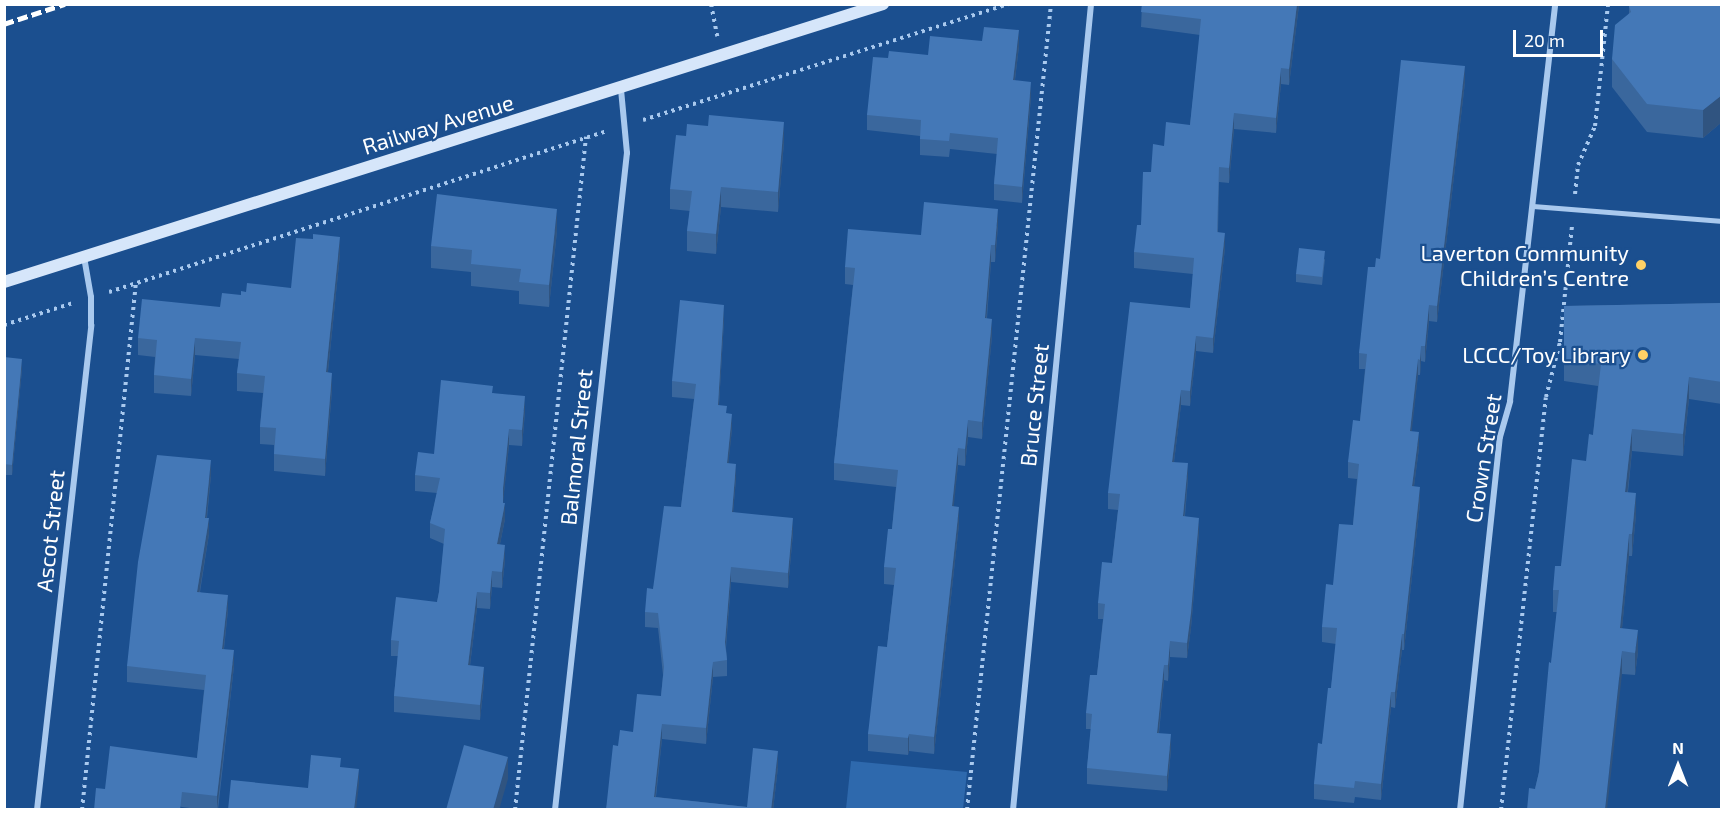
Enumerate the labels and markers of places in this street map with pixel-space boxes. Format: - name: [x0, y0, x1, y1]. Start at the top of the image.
- place label: Laverton Community Children’s Centre: [1421, 239, 1629, 290]
- marker: Laverton Community Children’s Centre: [1634, 258, 1648, 272]
- place label: LCCC/Toy Library: [1462, 342, 1631, 368]
- marker: LCCC/Toy Library: [1636, 348, 1650, 362]

